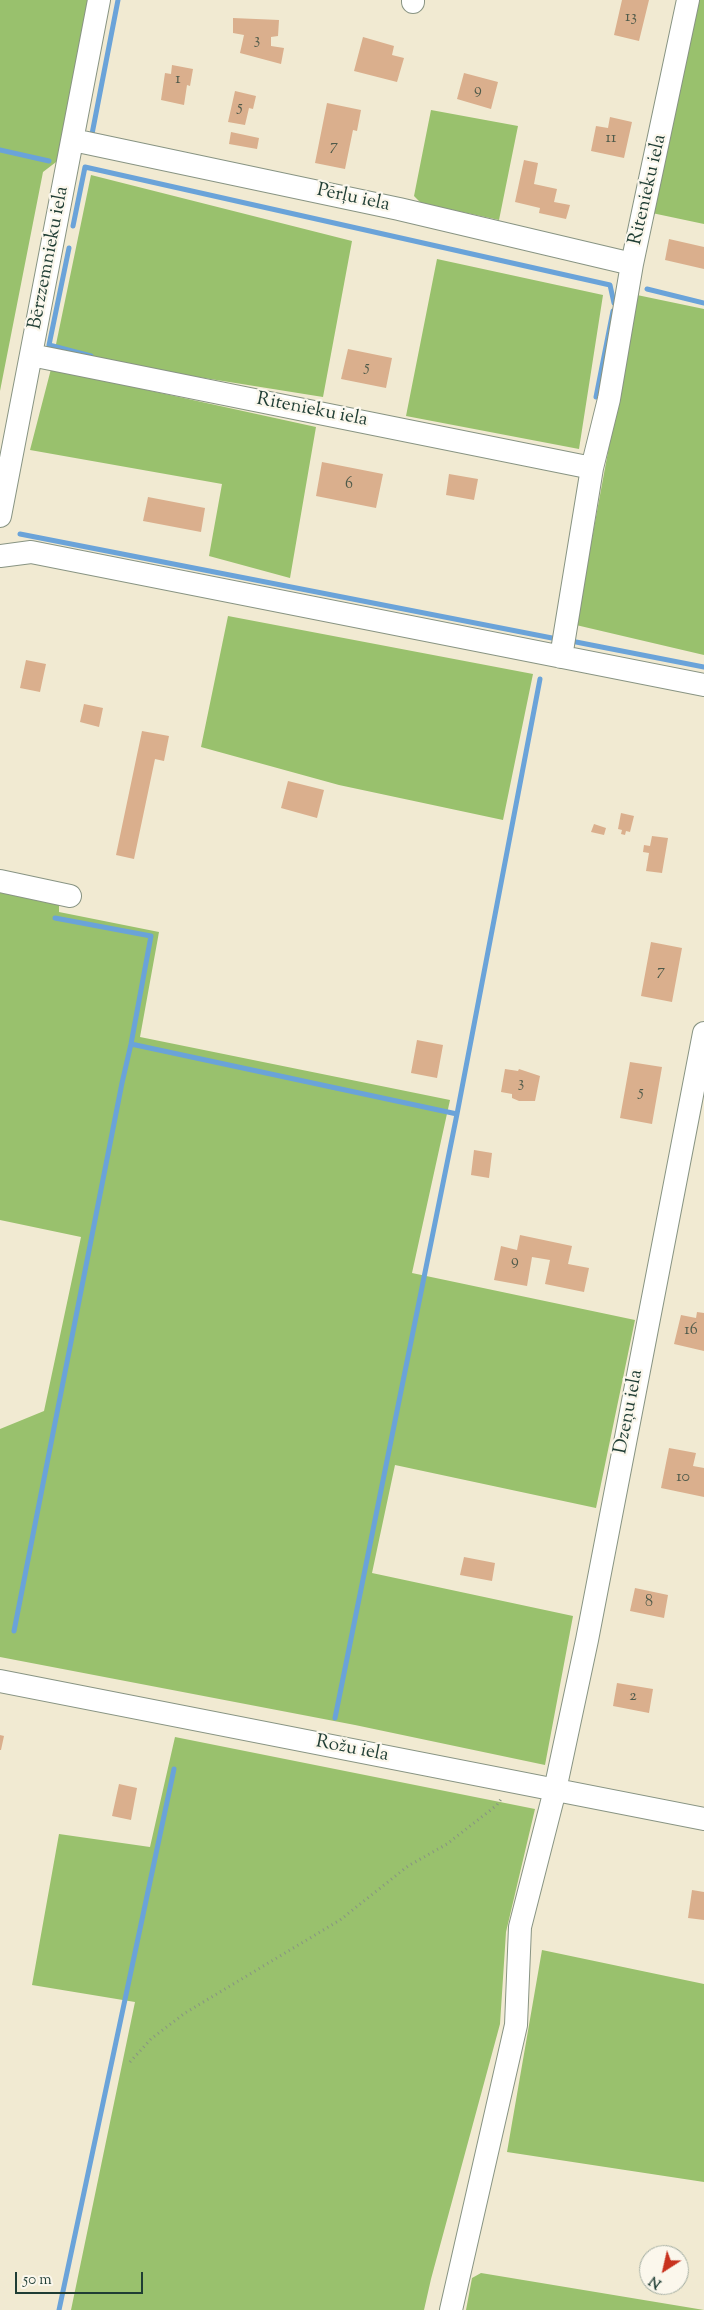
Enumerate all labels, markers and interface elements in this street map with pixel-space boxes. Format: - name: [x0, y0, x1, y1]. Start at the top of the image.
- house number: 13: [625, 8, 637, 28]
- house number: 3: [254, 31, 260, 51]
- house number: 1: [175, 70, 181, 90]
- house number: 9: [474, 81, 482, 101]
- house number: 5: [237, 98, 243, 118]
- house number: 11: [606, 129, 616, 149]
- street label: Ritenieku iela: [625, 133, 673, 247]
- house number: 7: [330, 137, 338, 157]
- street label: Pērļu iela: [314, 180, 392, 218]
- street label: Bērzzemnieku iela: [25, 185, 75, 331]
- house number: 5: [364, 358, 370, 378]
- street label: Ritenieku iela: [255, 389, 369, 433]
- house number: 6: [345, 475, 353, 495]
- house number: 7: [657, 962, 665, 982]
- house number: 3: [518, 1074, 524, 1094]
- house number: 5: [638, 1083, 644, 1103]
- house number: 9: [511, 1252, 519, 1272]
- house number: 16: [684, 1321, 698, 1341]
- street label: Dzeņu iela: [611, 1368, 649, 1456]
- house number: 10: [676, 1468, 690, 1488]
- house number: 8: [645, 1593, 653, 1613]
- house number: 2: [629, 1687, 637, 1707]
- street label: Rožu iela: [314, 1732, 390, 1768]
- north arrow: [639, 2245, 689, 2295]
- scale bar: [18, 2262, 145, 2294]
- text: 50 m: [23, 2270, 52, 2291]
- text: N: [646, 2270, 666, 2293]

